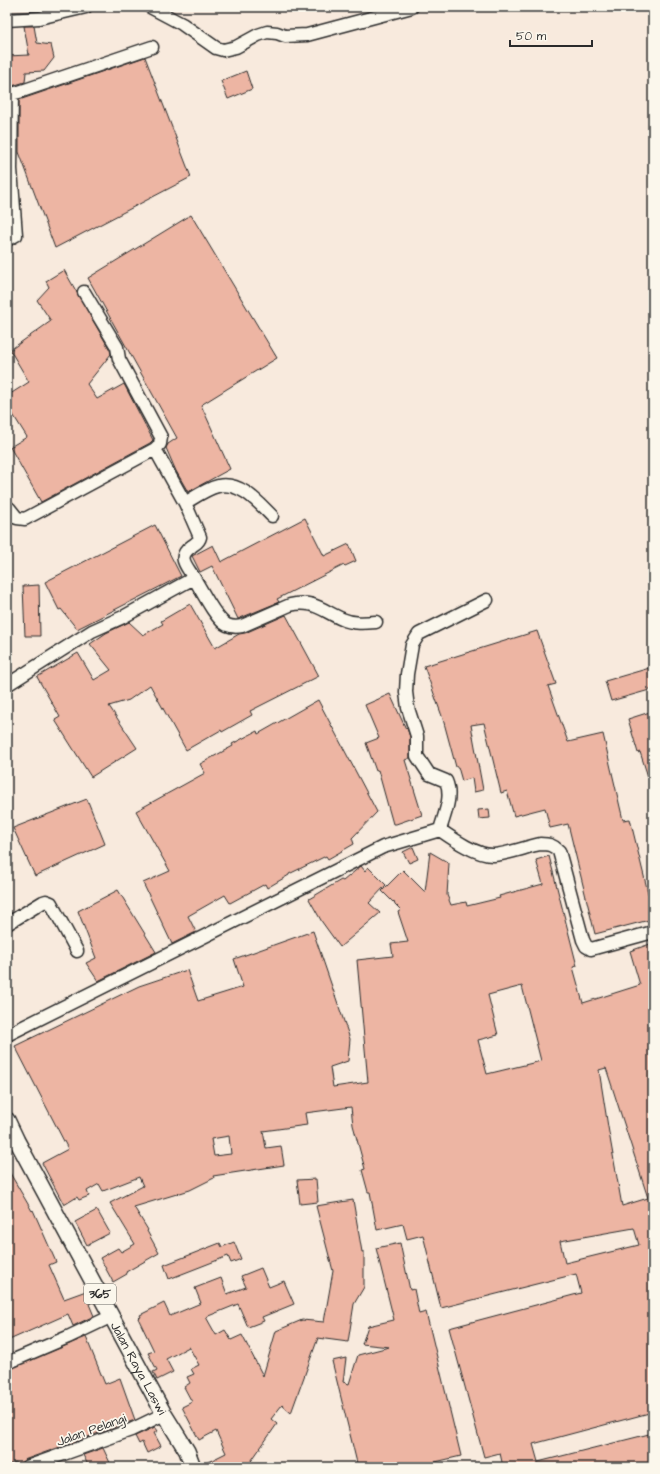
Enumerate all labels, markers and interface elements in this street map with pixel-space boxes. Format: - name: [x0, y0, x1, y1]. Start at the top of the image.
- scale bar: [510, 22, 592, 48]
- text: 50 m: [516, 28, 547, 45]
- road number: 365: [84, 1284, 116, 1304]
- street label: Jalan Raya Laswi: [106, 1319, 171, 1418]
- street label: Jalan Pelangi: [54, 1409, 129, 1452]

